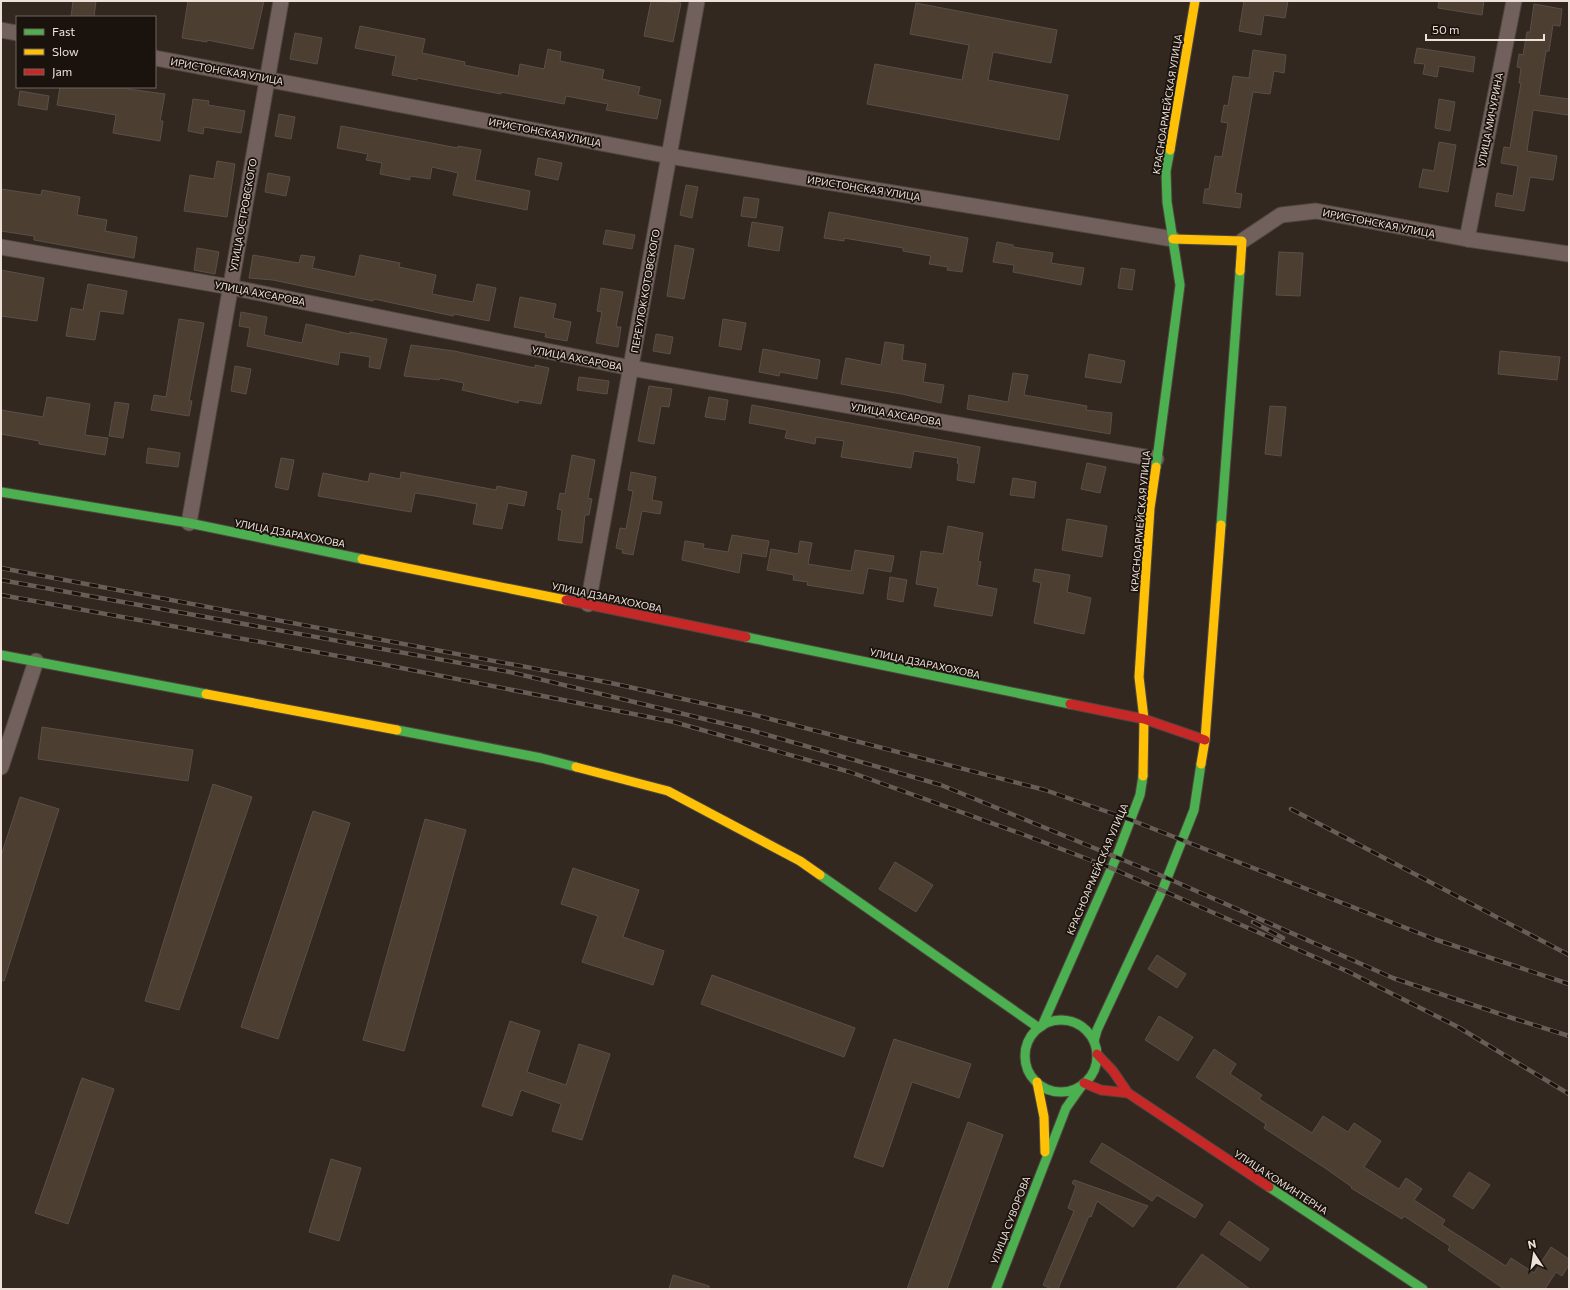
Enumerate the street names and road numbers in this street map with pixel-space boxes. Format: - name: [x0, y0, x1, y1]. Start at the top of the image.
- street label: КРАСНОАРМЕЙСКАЯ УЛИЦА: [1150, 33, 1184, 175]
- street label: ИРИСТОНСКАЯ УЛИЦА: [170, 55, 284, 87]
- street label: УЛИЦА МИЧУРИНА: [1475, 72, 1505, 168]
- street label: ИРИСТОНСКАЯ УЛИЦА: [488, 115, 602, 149]
- street label: УЛИЦА ОСТРОВСКОГО: [227, 158, 259, 272]
- street label: ИРИСТОНСКАЯ УЛИЦА: [807, 173, 922, 203]
- street label: ИРИСТОНСКАЯ УЛИЦА: [1322, 206, 1436, 240]
- street label: ПЕРЕУЛОК КОТОВСКОГО: [628, 228, 662, 354]
- street label: УЛИЦА АХСАРОВА: [214, 278, 307, 308]
- street label: УЛИЦА АХСАРОВА: [531, 343, 624, 373]
- street label: УЛИЦА АХСАРОВА: [850, 400, 943, 428]
- street label: КРАСНОАРМЕЙСКАЯ УЛИЦА: [1128, 450, 1152, 592]
- street label: УЛИЦА ДЗАРАХОХОВА: [234, 516, 347, 550]
- street label: УЛИЦА ДЗАРАХОХОВА: [551, 579, 663, 615]
- street label: УЛИЦА ДЗАРАХОХОВА: [869, 645, 981, 681]
- street label: КРАСНОАРМЕЙСКАЯ УЛИЦА: [1064, 801, 1130, 937]
- street label: УЛИЦА КОМИНТЕРНА: [1232, 1147, 1330, 1217]
- street label: УЛИЦА СУВОРОВА: [988, 1174, 1032, 1266]

